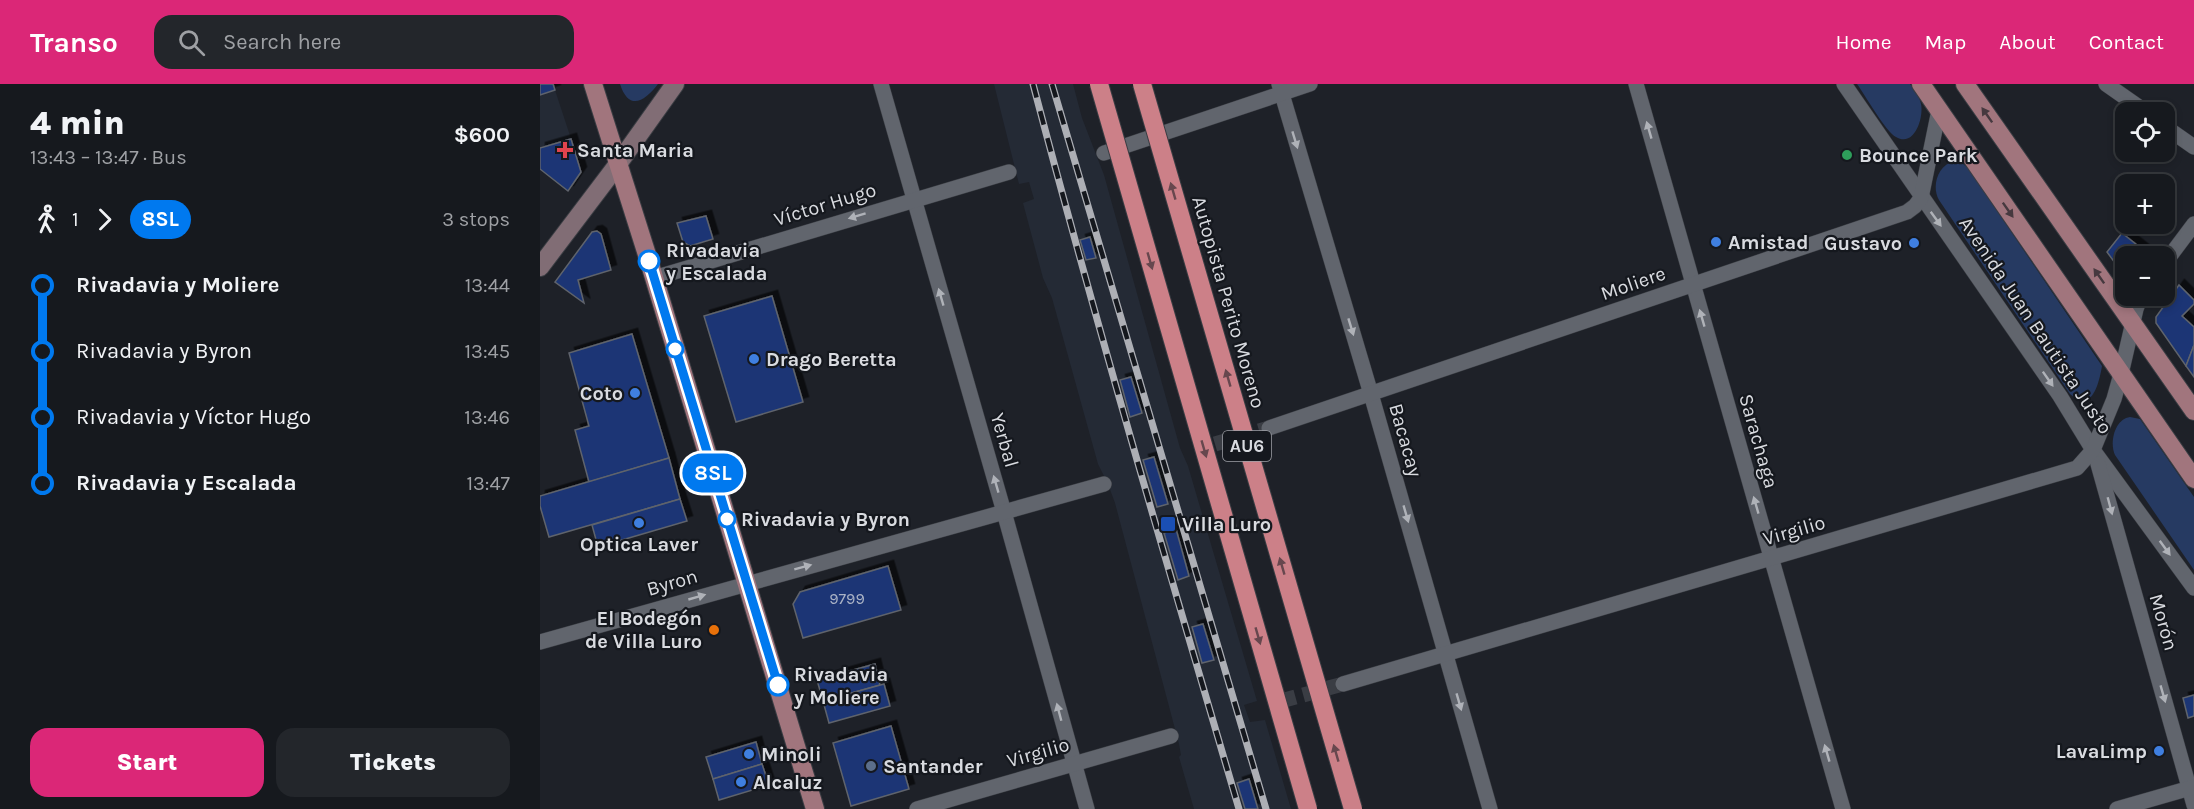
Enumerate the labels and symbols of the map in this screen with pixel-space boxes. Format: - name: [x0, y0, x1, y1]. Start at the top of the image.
- one-way arrow: [1981, 108, 1993, 124]
- one-way arrow: [1644, 121, 1654, 139]
- one-way arrow: [1291, 131, 1300, 149]
- place label: Santa Maria: [577, 139, 694, 162]
- marker: Santa Maria: [558, 143, 572, 157]
- place label: Bounce Park: [1859, 144, 1978, 167]
- marker: Bounce Park: [1840, 148, 1854, 162]
- street label: Víctor Hugo: [771, 178, 879, 231]
- one-way arrow: [1168, 182, 1177, 200]
- street label: Autopista Perito Moreno: [1187, 193, 1270, 411]
- one-way arrow: [2002, 202, 2014, 218]
- one-way arrow: [1930, 211, 1942, 226]
- one-way arrow: [848, 212, 866, 221]
- street label: Avenida Juan Bautista Justo: [1954, 212, 2117, 438]
- place label: Amistad: [1728, 231, 1808, 254]
- place label: Gustavo: [1824, 232, 1902, 255]
- marker: Amistad: [1709, 235, 1723, 249]
- marker: Gustavo: [1907, 236, 1921, 250]
- place label: Rivadavia y Escalada: [666, 239, 767, 285]
- marker: Rivadavia y Escalada: [638, 250, 660, 272]
- one-way arrow: [1146, 252, 1156, 270]
- street label: Moliere: [1598, 262, 1669, 305]
- one-way arrow: [2093, 268, 2105, 284]
- one-way arrow: [936, 288, 946, 306]
- one-way arrow: [1696, 308, 1706, 327]
- one-way arrow: [1347, 318, 1356, 336]
- unlabelled marker: [666, 340, 684, 358]
- place label: Drago Beretta: [766, 348, 897, 371]
- marker: Drago Beretta: [747, 352, 761, 366]
- one-way arrow: [1222, 369, 1232, 387]
- one-way arrow: [2042, 371, 2053, 387]
- place label: Coto: [580, 382, 623, 405]
- marker: Coto: [628, 386, 642, 400]
- street label: Sarachaga: [1734, 391, 1783, 491]
- street label: Bacacay: [1384, 401, 1427, 480]
- street label: Yerbal: [986, 410, 1023, 470]
- road number: AU6: [1223, 431, 1271, 461]
- one-way arrow: [1200, 440, 1210, 458]
- line badge: 8SL: [678, 454, 747, 492]
- one-way arrow: [991, 475, 1000, 493]
- one-way arrow: [1751, 496, 1760, 514]
- one-way arrow: [2106, 496, 2116, 515]
- one-way arrow: [1402, 505, 1411, 523]
- place label: Rivadavia y Byron: [741, 508, 910, 531]
- marker: Rivadavia y Byron: [718, 510, 736, 528]
- street label: Virgilio: [1760, 511, 1828, 550]
- place label: Villa Luro: [1182, 513, 1271, 536]
- marker: Villa Luro: [1159, 515, 1177, 533]
- marker: Optica Laver: [632, 516, 646, 530]
- place label: Optica Laver: [580, 533, 698, 556]
- one-way arrow: [2159, 539, 2171, 555]
- one-way arrow: [1277, 556, 1286, 574]
- one-way arrow: [794, 562, 812, 572]
- street label: Byron: [644, 564, 700, 601]
- house number: 9799: [829, 589, 865, 608]
- street label: Morón: [2144, 591, 2183, 653]
- one-way arrow: [688, 592, 706, 601]
- place label: El Bodegón de Villa Luro: [585, 607, 702, 653]
- marker: El Bodegón de Villa Luro: [707, 623, 721, 637]
- one-way arrow: [1254, 627, 1264, 645]
- place label: Rivadavia y Moliere: [794, 663, 888, 709]
- marker: Rivadavia y Moliere: [767, 674, 789, 696]
- one-way arrow: [2158, 684, 2168, 703]
- one-way arrow: [1455, 693, 1465, 711]
- one-way arrow: [1054, 703, 1064, 721]
- street label: Virgilio: [1004, 733, 1072, 772]
- place label: LavaLimp: [2056, 740, 2147, 763]
- place label: Minoli: [761, 743, 821, 766]
- one-way arrow: [1331, 744, 1340, 762]
- one-way arrow: [1822, 744, 1831, 762]
- marker: LavaLimp: [2152, 744, 2166, 758]
- marker: Minoli: [742, 747, 756, 761]
- place label: Santander: [883, 755, 983, 778]
- marker: Santander: [864, 759, 878, 773]
- place label: Alcaluz: [753, 771, 822, 794]
- marker: Alcaluz: [734, 775, 748, 789]

